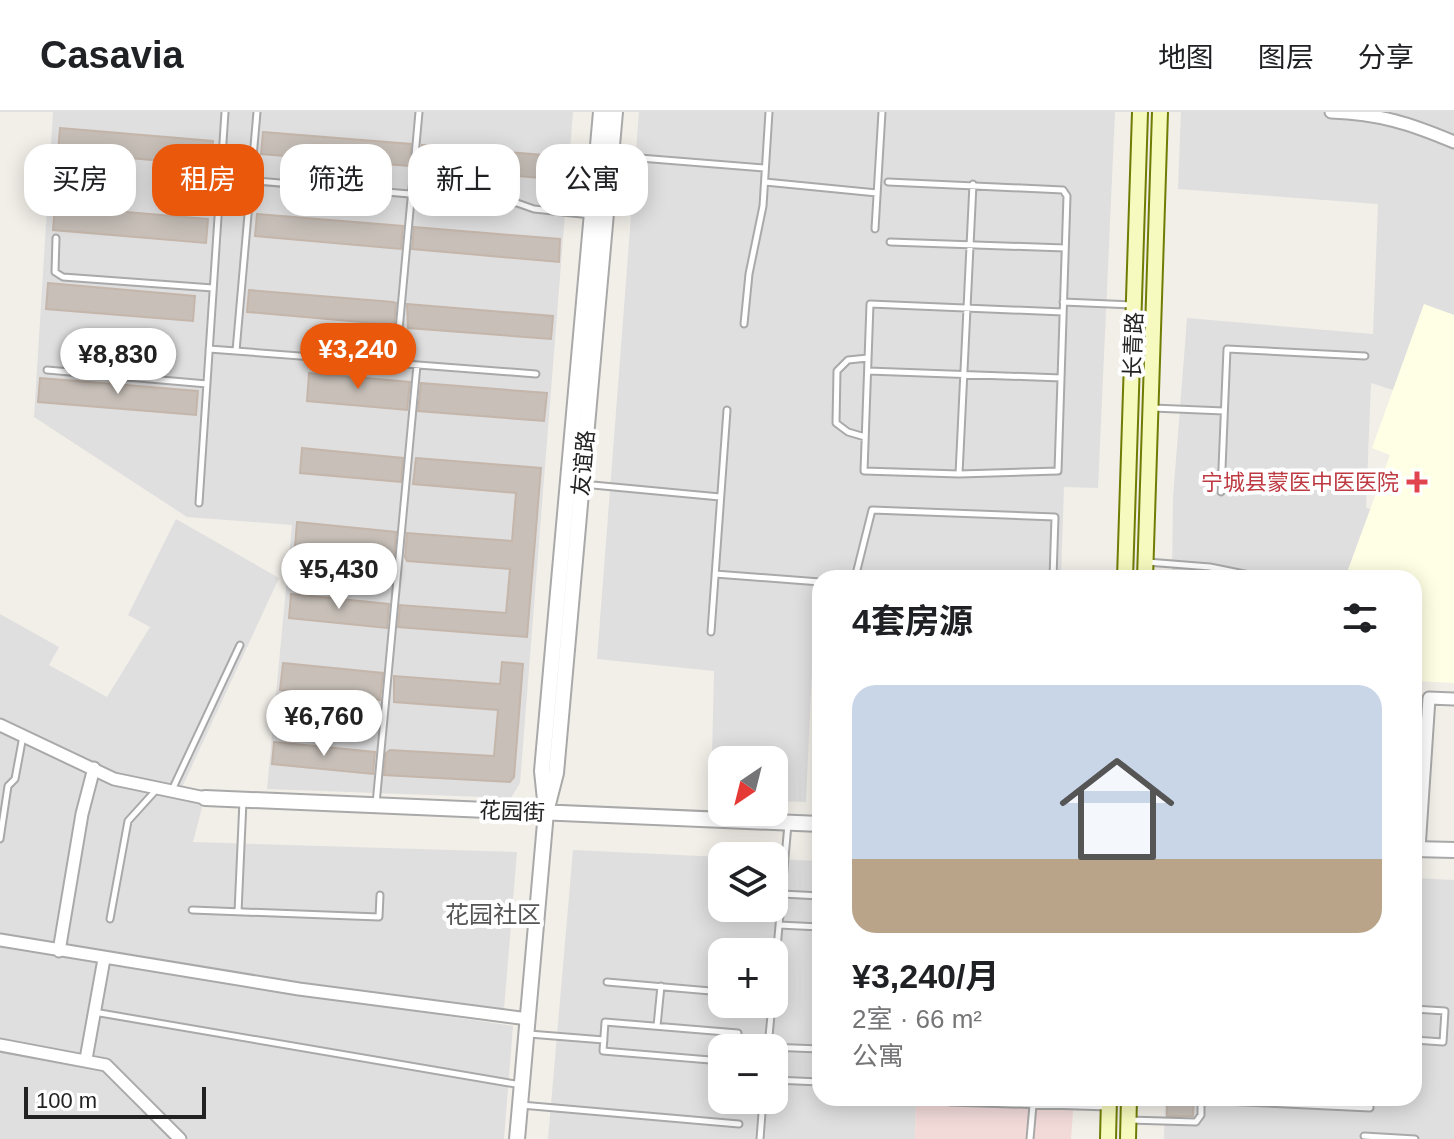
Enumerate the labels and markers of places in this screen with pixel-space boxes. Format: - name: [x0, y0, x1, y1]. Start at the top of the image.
- pin: ¥3,240: [293, 323, 423, 391]
- pin: ¥8,830: [53, 328, 183, 396]
- place label: 宁城县蒙医中医医院: [1201, 470, 1399, 495]
- marker: 宁城县蒙医中医医院: [1406, 471, 1428, 493]
- pin: ¥5,430: [274, 543, 404, 611]
- pin: ¥6,760: [259, 690, 389, 758]

